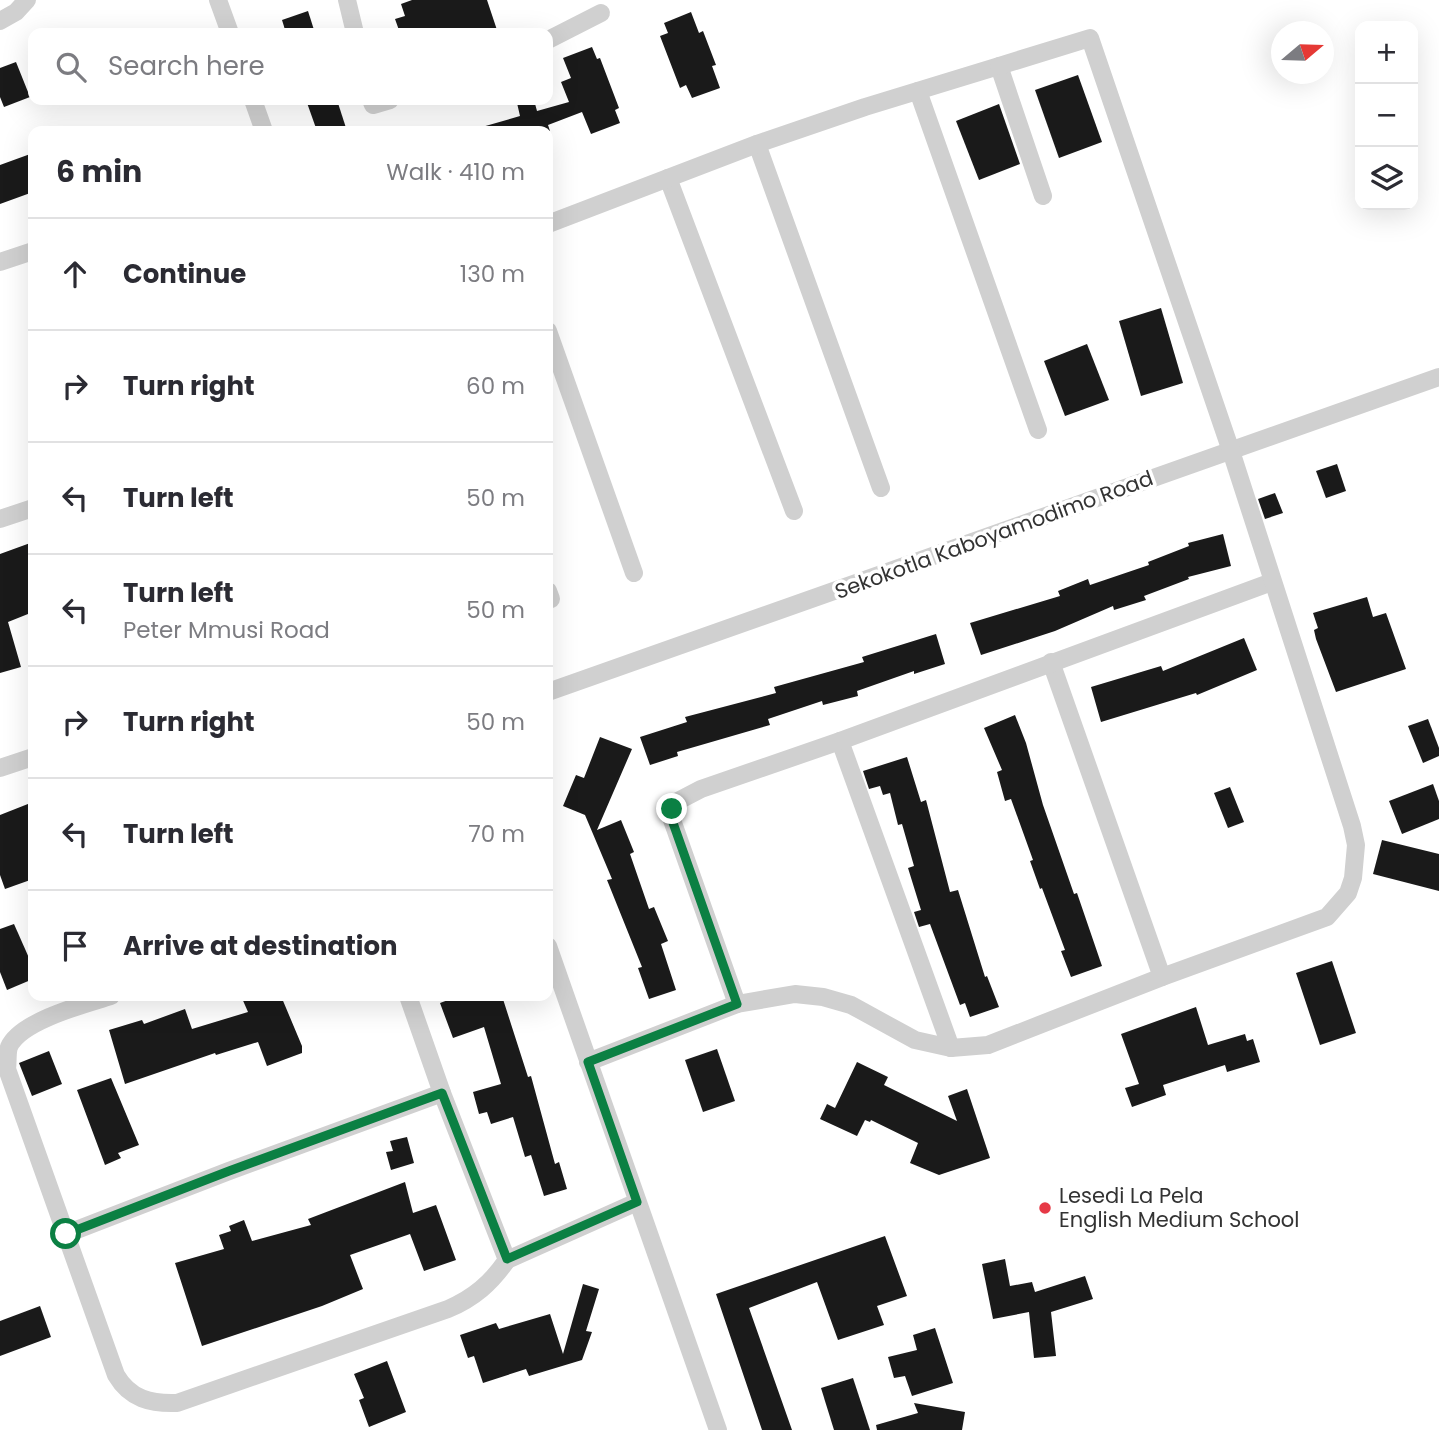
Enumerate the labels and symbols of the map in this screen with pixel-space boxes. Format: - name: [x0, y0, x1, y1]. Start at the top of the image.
- north arrow: [1271, 21, 1334, 84]
- street label: Sekokotla Kaboyamodimo Road: [831, 463, 1157, 606]
- route end: [656, 793, 687, 824]
- place label: Lesedi La Pela English Medium School: [1059, 1181, 1299, 1234]
- marker: Lesedi La Pela English Medium School: [1037, 1200, 1053, 1216]
- route start: [50, 1218, 81, 1249]

